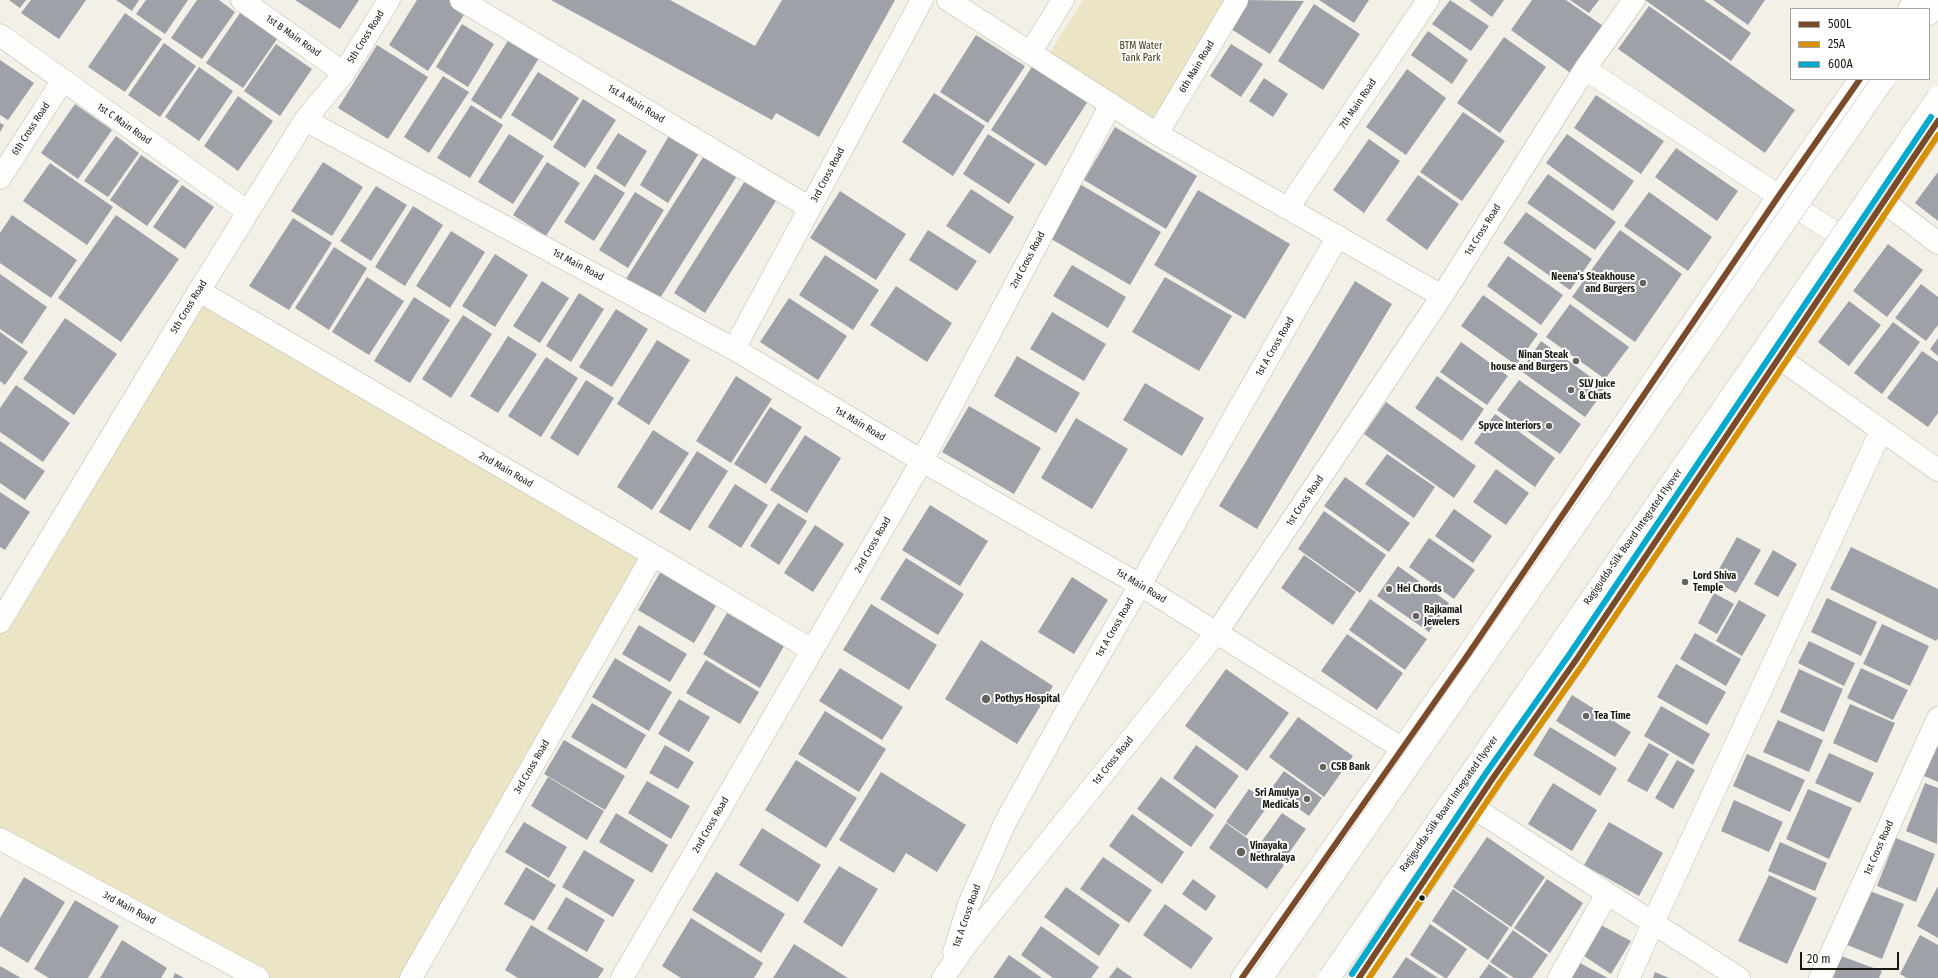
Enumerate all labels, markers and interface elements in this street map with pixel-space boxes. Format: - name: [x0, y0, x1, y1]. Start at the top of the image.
- street label: 5th Cross Road: [345, 8, 387, 66]
- legend: [1790, 8, 1930, 80]
- street label: 1st B Main Road: [263, 13, 323, 59]
- text: 500L: [1828, 17, 1851, 31]
- text: 25A: [1828, 37, 1845, 51]
- street label: 6th Main Road: [1177, 39, 1217, 95]
- park label: BTM Water Tank Park: [1120, 40, 1162, 64]
- text: 600A: [1828, 57, 1853, 71]
- street label: 7th Main Road: [1337, 77, 1379, 131]
- street label: 1st A Main Road: [605, 82, 667, 126]
- street label: 6th Cross Road: [9, 100, 53, 158]
- street label: 1st C Main Road: [94, 101, 154, 147]
- street label: 3rd Cross Road: [809, 146, 847, 204]
- street label: 1st Cross Road: [1462, 202, 1504, 258]
- street label: 2nd Cross Road: [1008, 230, 1048, 290]
- street label: 1st Main Road: [550, 246, 606, 284]
- place label: Neena's Steakhouse and Burgers: [1551, 271, 1635, 294]
- street label: 5th Cross Road: [168, 278, 210, 336]
- marker: Neena's Steakhouse and Burgers: [1638, 278, 1648, 288]
- street label: 1st A Cross Road: [1253, 315, 1297, 379]
- place label: Ninan Steak house and Burgers: [1491, 349, 1568, 372]
- marker: Ninan Steak house and Burgers: [1571, 356, 1581, 366]
- place label: SLV Juice & Chats: [1579, 378, 1615, 402]
- marker: SLV Juice & Chats: [1566, 385, 1576, 395]
- street label: 1st Main Road: [833, 404, 887, 444]
- place label: Spyce Interiors: [1479, 420, 1541, 432]
- marker: Spyce Interiors: [1544, 421, 1554, 431]
- street label: 2nd Main Road: [477, 450, 535, 490]
- street label: Ragigudda-Silk Board Integrated Flyover: [1581, 467, 1685, 607]
- street label: 1st Cross Road: [1284, 473, 1326, 529]
- street label: 2nd Cross Road: [852, 515, 894, 575]
- street label: 1st Main Road: [1114, 566, 1168, 606]
- place label: Lord Shiva Temple: [1693, 570, 1736, 594]
- marker: Lord Shiva Temple: [1680, 577, 1690, 587]
- place label: Hei Chords: [1397, 583, 1442, 595]
- marker: Hei Chords: [1384, 584, 1394, 594]
- street label: 1st A Cross Road: [1093, 596, 1137, 660]
- place label: Rajkamal Jewelers: [1424, 604, 1462, 628]
- marker: Rajkamal Jewelers: [1411, 611, 1421, 621]
- marker: Pothys Hospital: [980, 693, 992, 705]
- place label: Pothys Hospital: [995, 693, 1060, 705]
- place label: Tea Time: [1594, 710, 1631, 722]
- marker: Tea Time: [1581, 711, 1591, 721]
- street label: 1st Cross Road: [1090, 734, 1136, 788]
- street label: Ragigudda-Silk Board Integrated Flyover: [1397, 734, 1501, 874]
- street label: 3rd Cross Road: [512, 738, 552, 796]
- place label: CSB Bank: [1331, 761, 1370, 773]
- marker: CSB Bank: [1318, 762, 1328, 772]
- place label: Sri Amulya Medicals: [1255, 787, 1299, 810]
- marker: Sri Amulya Medicals: [1302, 794, 1312, 804]
- street label: 2nd Cross Road: [690, 795, 732, 855]
- street label: 1st Cross Road: [1862, 819, 1896, 877]
- place label: Vinayaka Nethralaya: [1250, 840, 1295, 864]
- marker: Vinayaka Nethralaya: [1235, 846, 1247, 858]
- street label: 1st A Cross Road: [951, 883, 983, 949]
- street label: 3rd Main Road: [100, 889, 158, 927]
- unlabelled marker: [1417, 893, 1427, 903]
- scale bar: [1802, 944, 1901, 970]
- text: 20 m: [1807, 952, 1831, 966]

